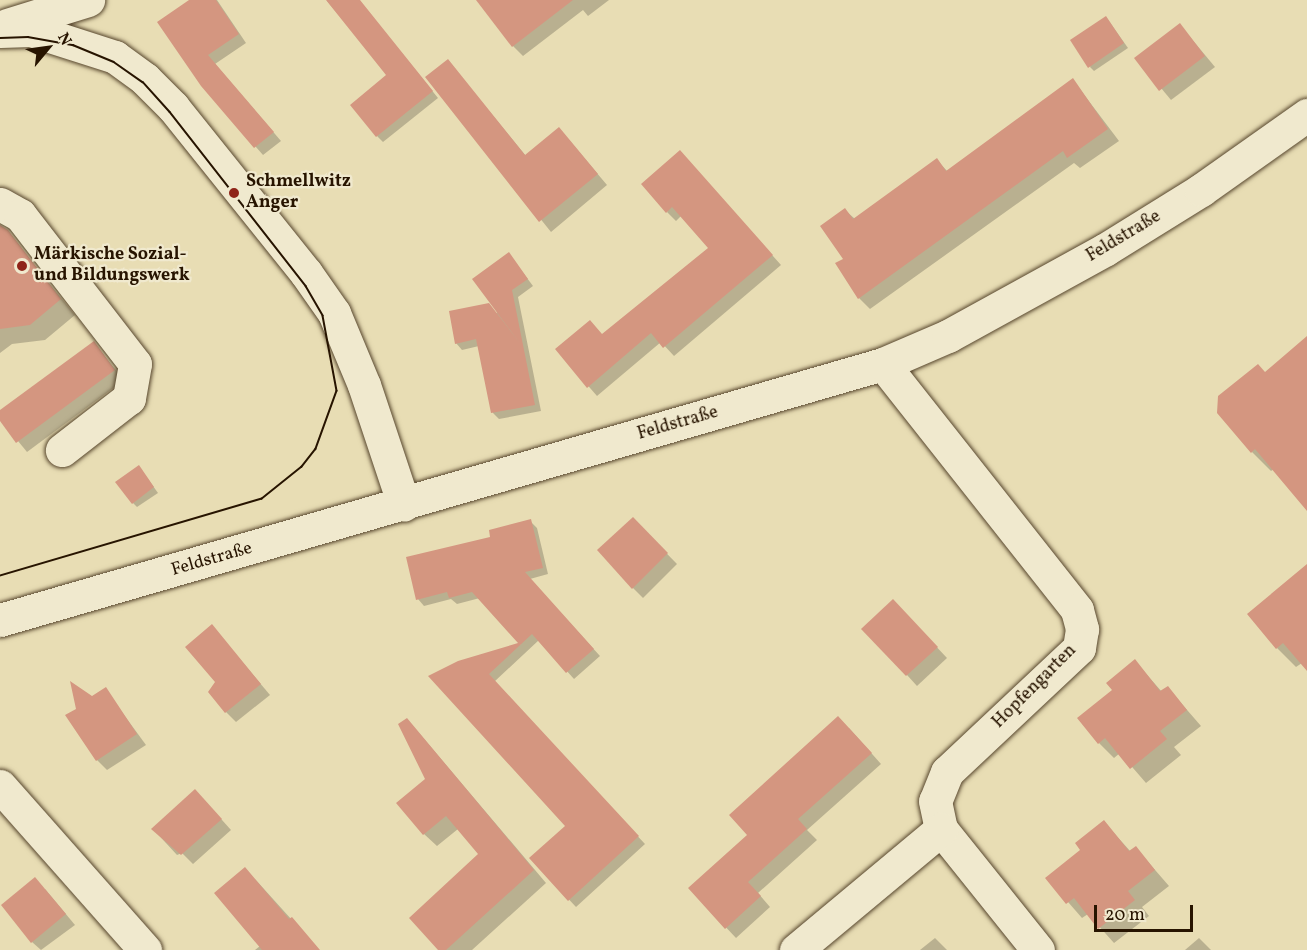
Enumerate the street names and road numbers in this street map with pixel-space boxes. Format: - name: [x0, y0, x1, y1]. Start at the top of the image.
- street label: Feldstraße: [1083, 206, 1165, 268]
- street label: Feldstraße: [635, 402, 721, 446]
- street label: Feldstraße: [169, 538, 255, 582]
- street label: Hopfengarten: [988, 640, 1082, 734]

